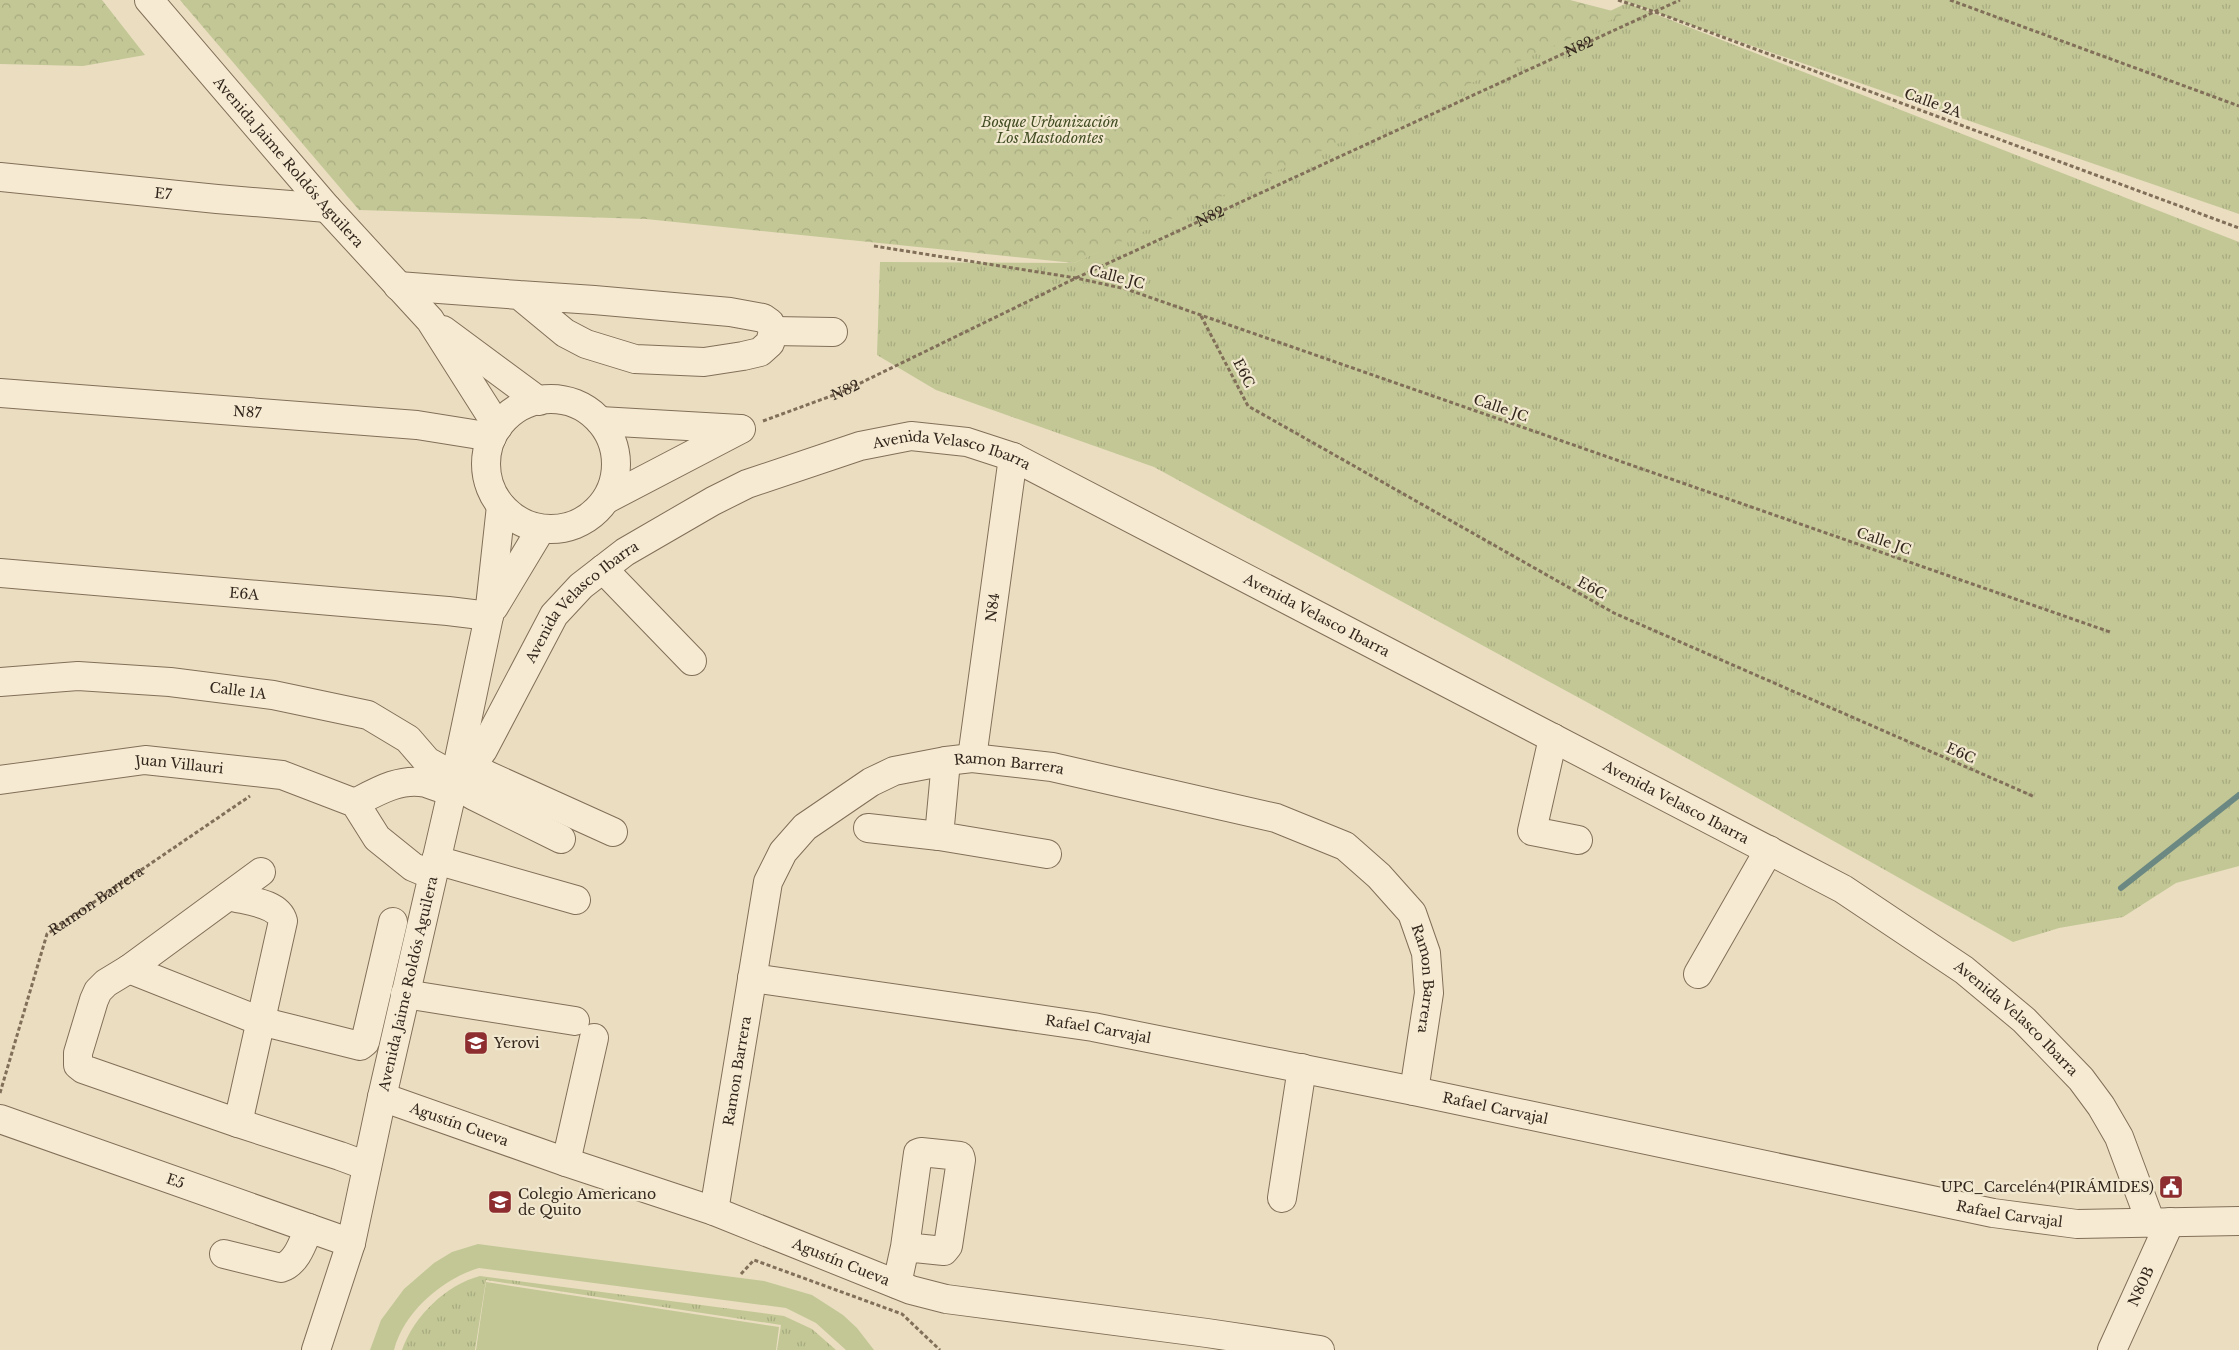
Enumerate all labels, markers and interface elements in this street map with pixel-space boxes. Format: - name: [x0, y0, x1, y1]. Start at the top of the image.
- street label: N82: [1562, 32, 1596, 61]
- street label: Avenida Jaime Roldós Aguilera: [209, 72, 368, 251]
- street label: Calle 2A: [1902, 84, 1964, 122]
- park label: Bosque Urbanización Los Mastodontes: [980, 113, 1119, 147]
- street label: E7: [154, 184, 174, 203]
- street label: N82: [1193, 202, 1227, 231]
- street label: Calle JC: [1087, 261, 1147, 293]
- street label: E6C: [1229, 355, 1259, 391]
- street label: N82: [829, 376, 863, 404]
- street label: Calle JC: [1471, 390, 1531, 426]
- street label: N87: [233, 402, 263, 422]
- street label: Avenida Velasco Ibarra: [870, 427, 1034, 474]
- street label: Calle JC: [1854, 523, 1914, 559]
- street label: Avenida Velasco Ibarra: [521, 537, 642, 667]
- street label: Avenida Velasco Ibarra: [1240, 569, 1393, 661]
- street label: E6C: [1574, 573, 1610, 603]
- street label: E6A: [228, 583, 260, 604]
- street label: N84: [982, 592, 1003, 623]
- street label: Calle 1A: [209, 678, 268, 703]
- street label: E6C: [1943, 739, 1979, 767]
- street label: Ramon Barrera: [953, 749, 1066, 779]
- street label: Juan Villauri: [132, 751, 225, 778]
- street label: Avenida Velasco Ibarra: [1599, 756, 1752, 848]
- street label: Ramon Barrera: [45, 862, 147, 939]
- street label: Avenida Jaime Roldós Aguilera: [374, 874, 441, 1094]
- street label: Ramon Barrera: [1408, 922, 1438, 1035]
- street label: Avenida Velasco Ibarra: [1950, 956, 2082, 1080]
- street label: Rafael Carvajal: [1044, 1011, 1153, 1047]
- street label: Ramon Barrera: [719, 1014, 755, 1127]
- school or university icon: Yerovi: [463, 1030, 489, 1056]
- place label: Yerovi: [493, 1034, 540, 1052]
- street label: Rafael Carvajal: [1441, 1088, 1550, 1128]
- street label: Agustín Cueva: [407, 1098, 511, 1150]
- street label: E5: [164, 1169, 187, 1192]
- public building icon: UPC_Carcelén4(PIRÁMIDES): [2158, 1174, 2184, 1200]
- place label: UPC_Carcelén4(PIRÁMIDES): [1941, 1178, 2154, 1196]
- place label: Colegio Americano de Quito: [518, 1185, 656, 1219]
- school or university icon: Colegio Americano de Quito: [487, 1189, 513, 1215]
- street label: Rafael Carvajal: [1955, 1197, 2064, 1231]
- street label: Agustín Cueva: [789, 1234, 893, 1290]
- street label: N80B: [2124, 1263, 2158, 1309]

